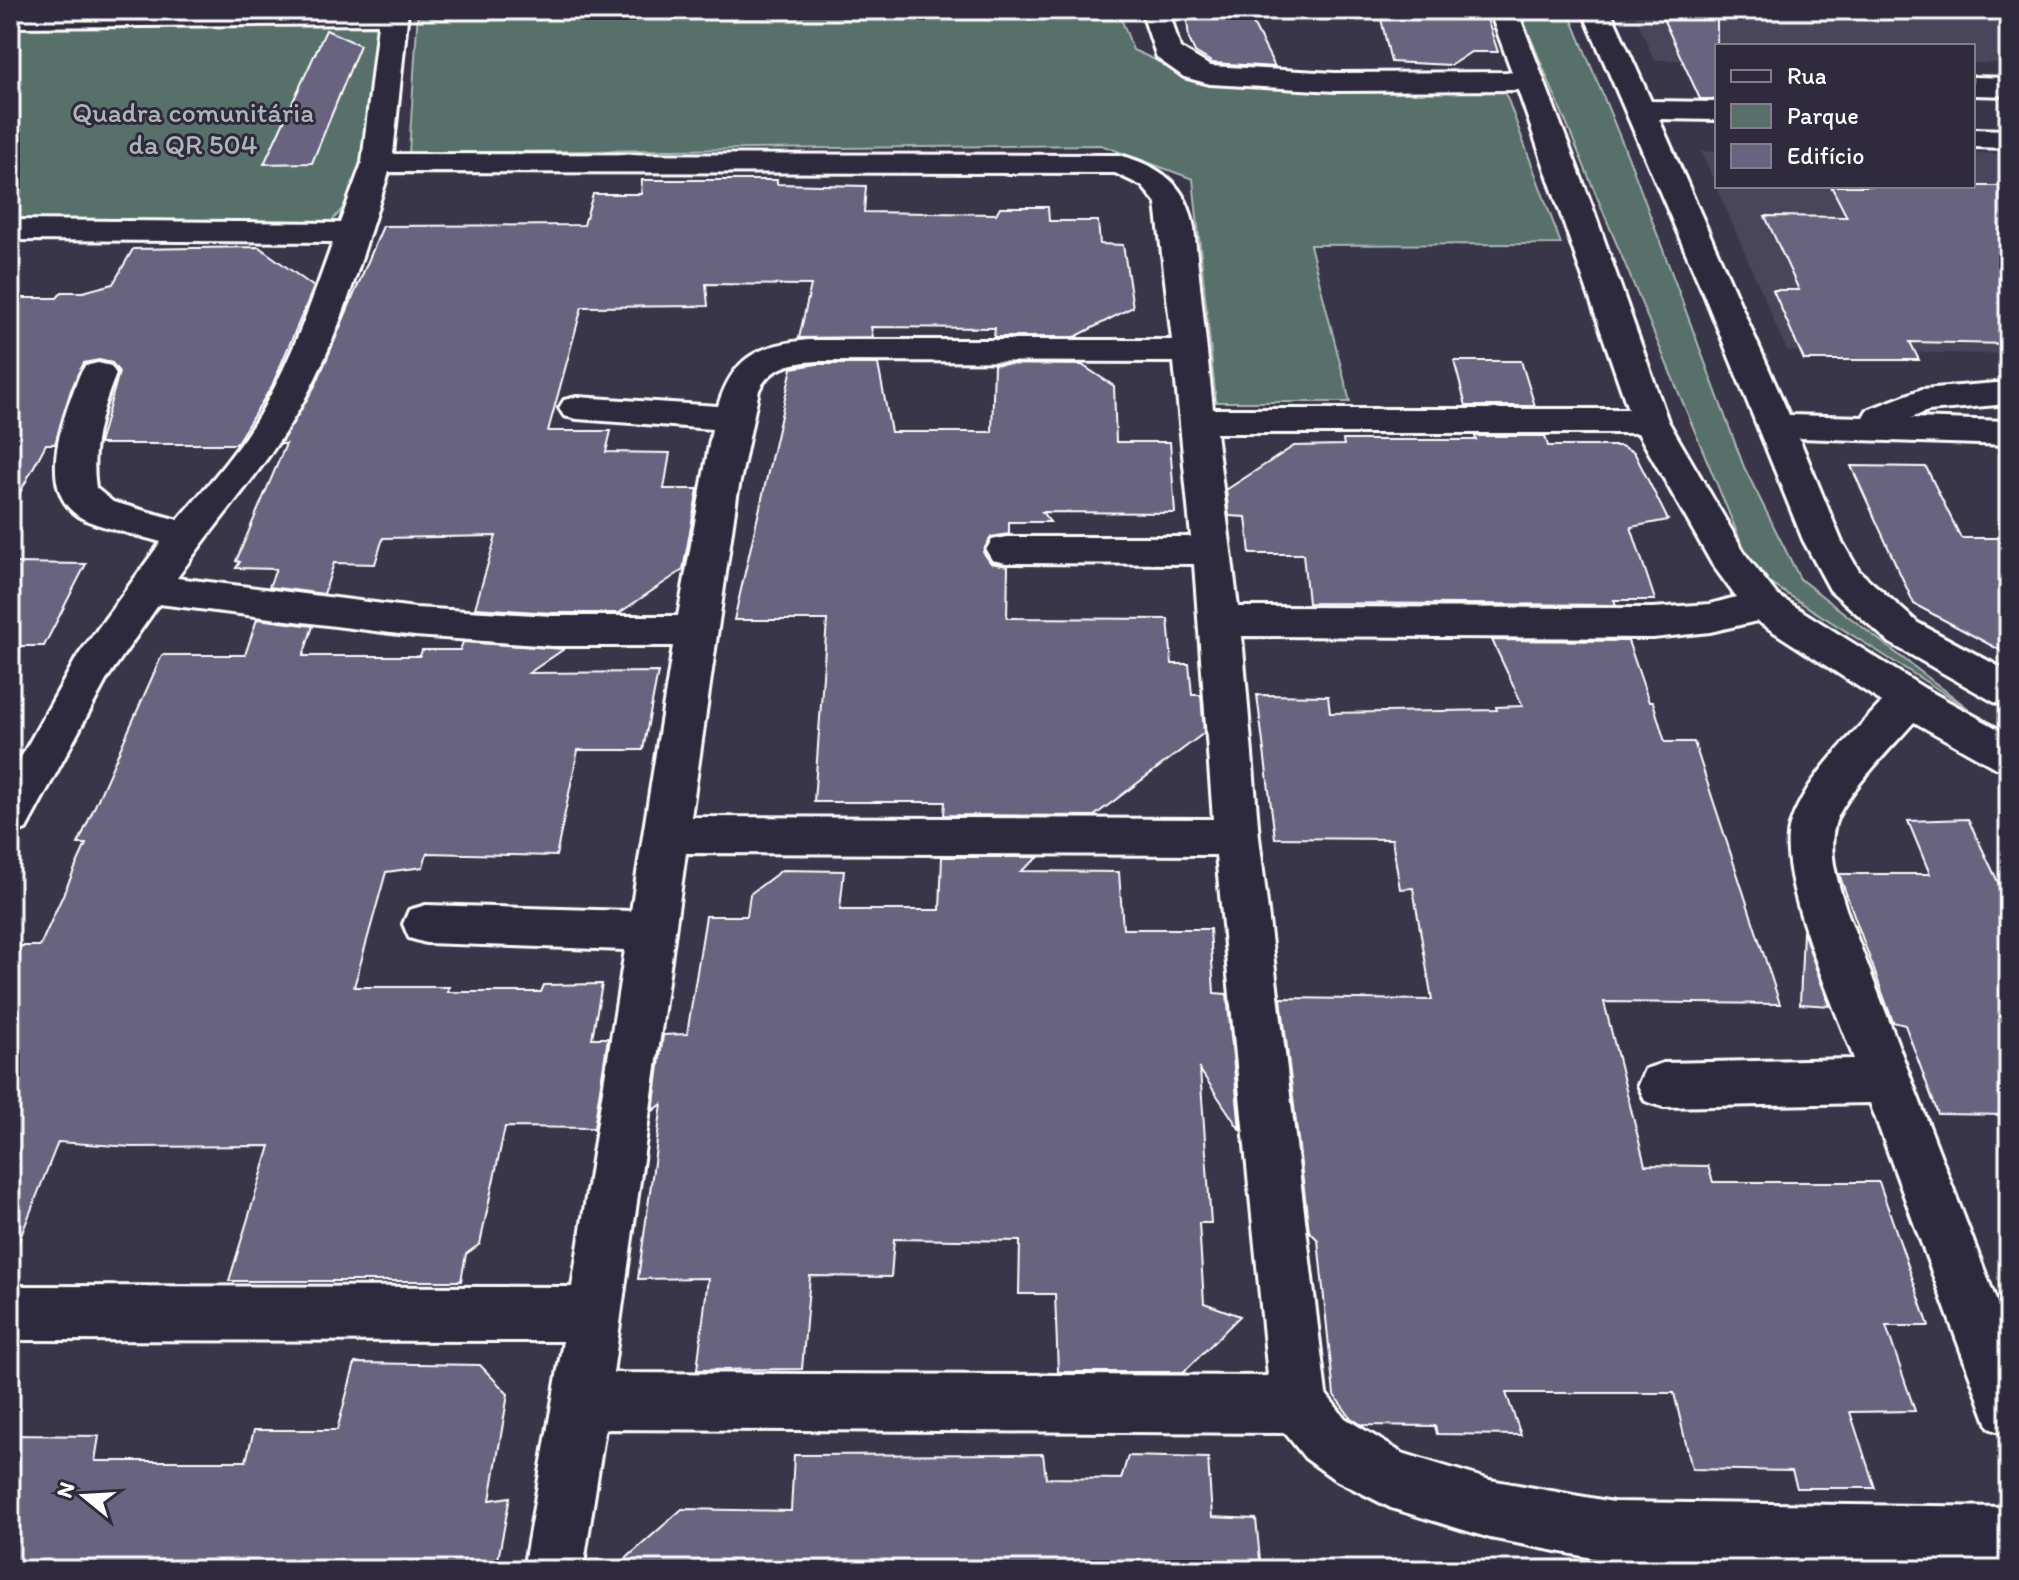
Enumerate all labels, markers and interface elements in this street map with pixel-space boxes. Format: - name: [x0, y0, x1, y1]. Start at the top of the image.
- legend: [1715, 44, 1975, 188]
- text: Rua: [1787, 61, 1827, 90]
- park label: Quadra comunitária da QR 504: [72, 95, 314, 161]
- text: Parque: [1787, 101, 1859, 130]
- text: Edifício: [1787, 141, 1864, 170]
- north arrow: [44, 1456, 124, 1536]
- text: N: [50, 1479, 81, 1501]

